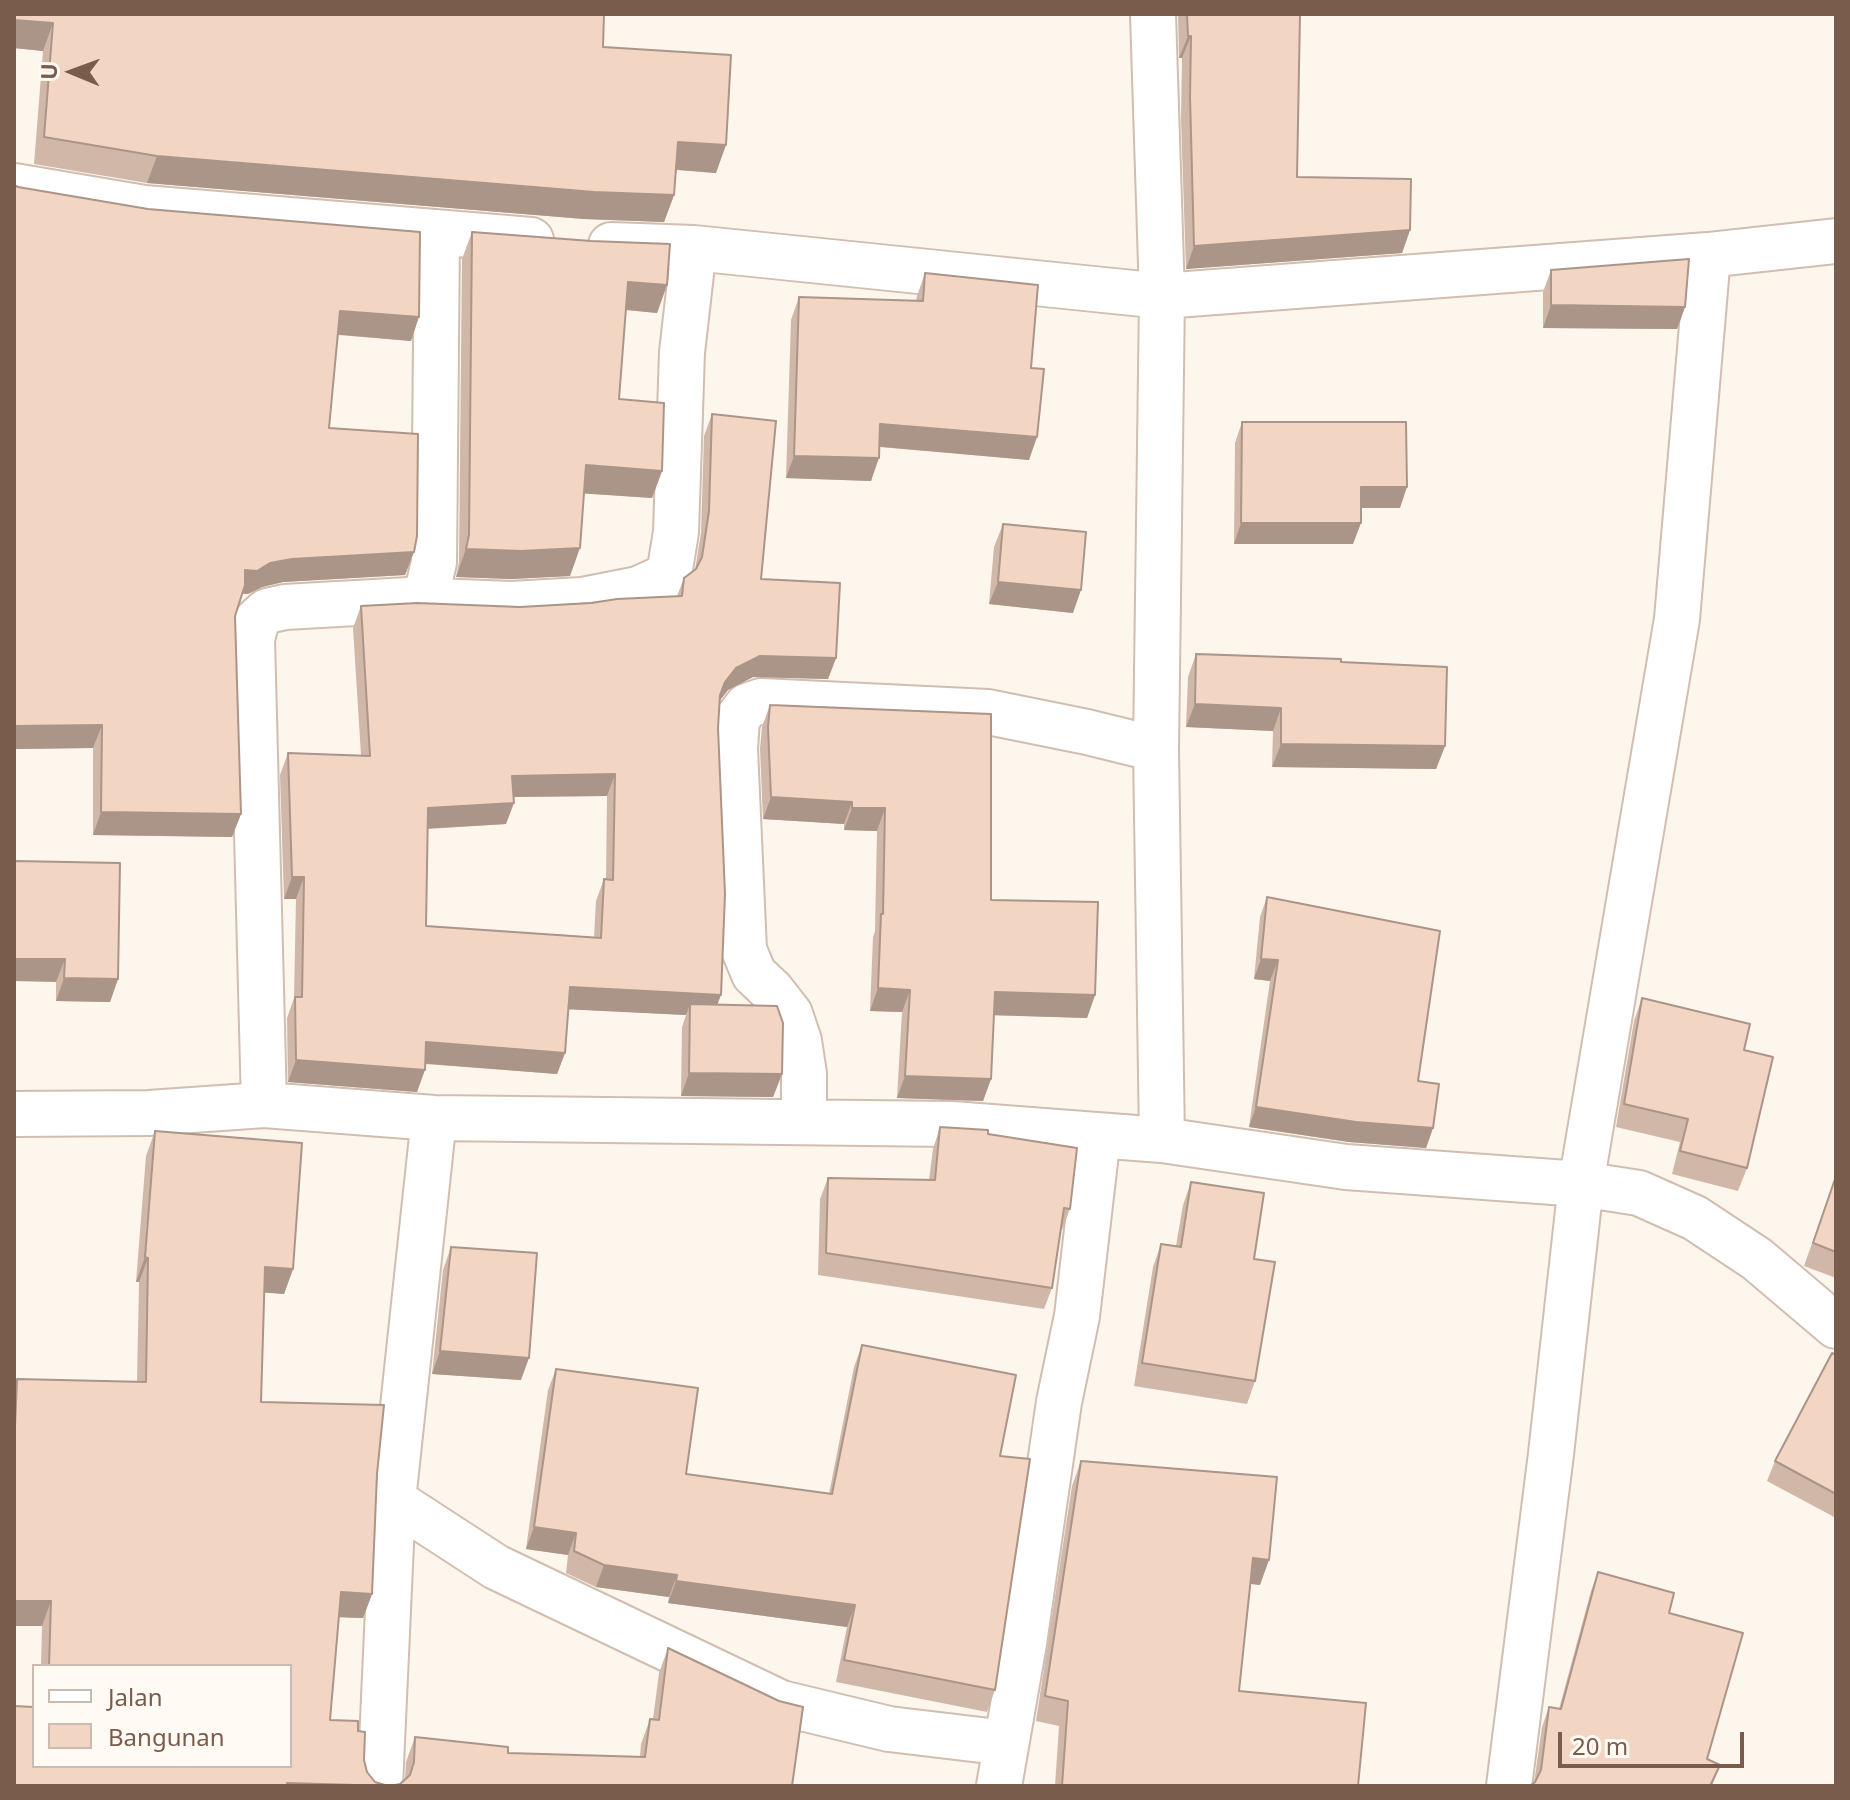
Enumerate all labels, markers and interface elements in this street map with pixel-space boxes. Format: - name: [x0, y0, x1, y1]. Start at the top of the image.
- north arrow: [32, 32, 112, 112]
- text: U: [33, 63, 63, 80]
- legend: [32, 1664, 292, 1768]
- text: Jalan: [108, 1680, 163, 1713]
- scale bar: [1562, 1716, 1748, 1766]
- text: Bangunan: [108, 1720, 225, 1753]
- text: 20 m: [1572, 1729, 1628, 1762]

